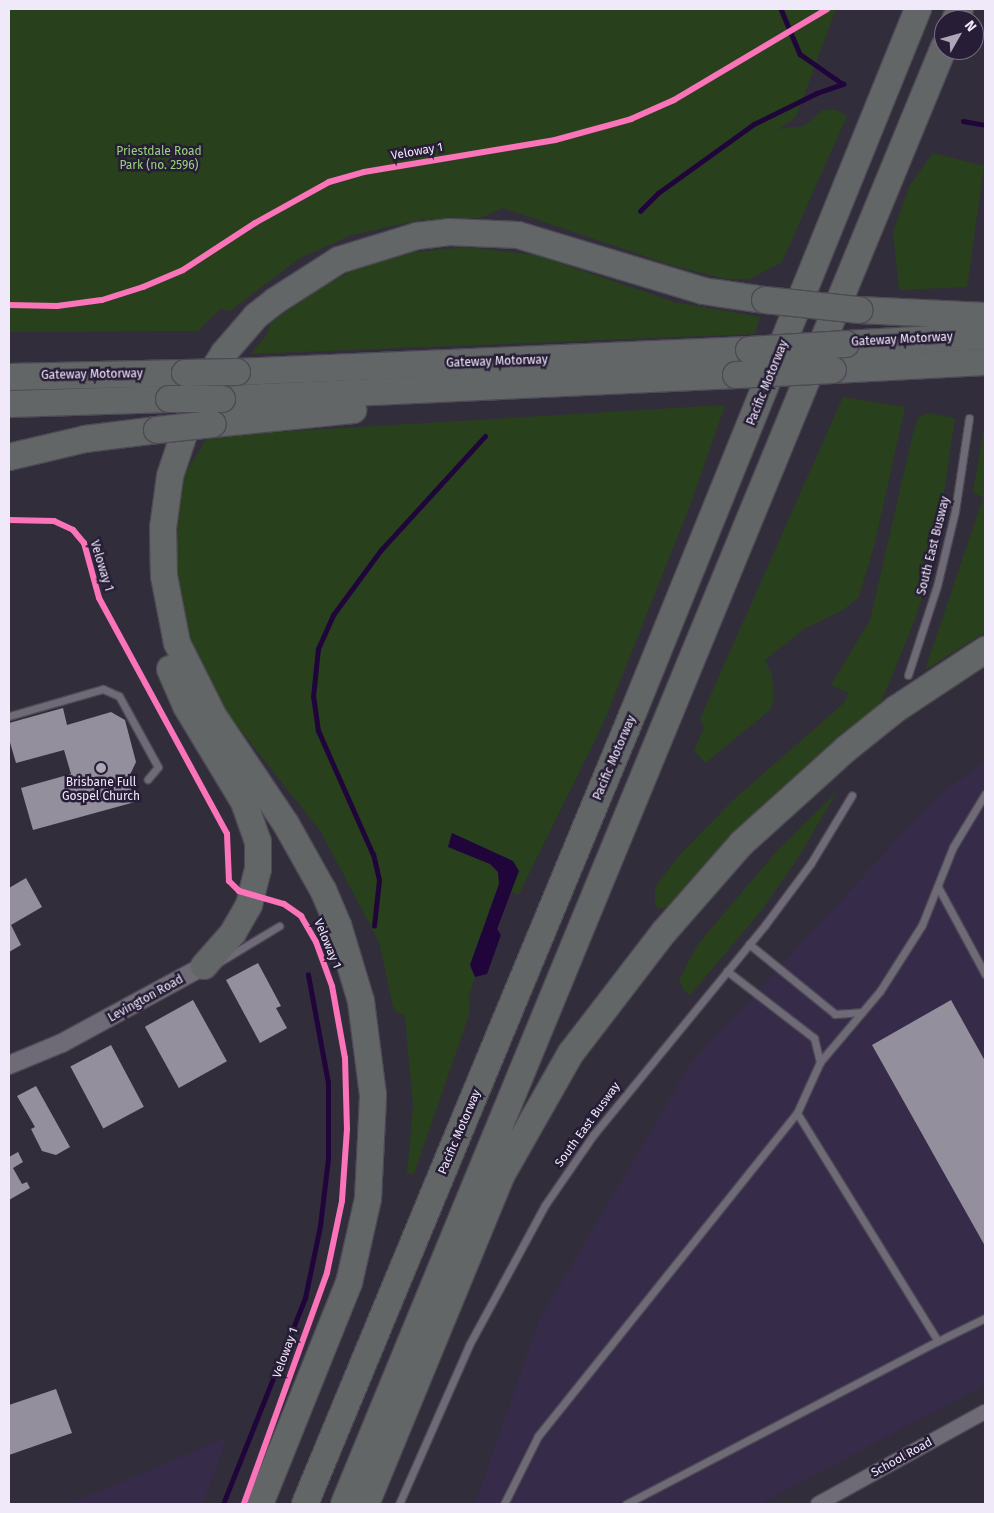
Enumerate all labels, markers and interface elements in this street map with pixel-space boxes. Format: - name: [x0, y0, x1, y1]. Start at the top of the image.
- north arrow: [934, 10, 984, 60]
- text: N: [961, 17, 980, 35]
- street label: Veloway 1: [390, 140, 444, 164]
- park label: Priestdale Road Park (no. 2596): [116, 145, 202, 173]
- street label: Gateway Motorway: [851, 330, 953, 350]
- street label: Pacific Motorway: [744, 338, 792, 428]
- street label: Gateway Motorway: [446, 353, 548, 371]
- street label: Gateway Motorway: [41, 367, 143, 383]
- street label: South East Busway: [915, 495, 953, 597]
- street label: Veloway 1: [86, 539, 116, 593]
- street label: Pacific Motorway: [591, 713, 639, 803]
- marker: Brisbane Full Gospel Church: [95, 762, 107, 774]
- place label: Brisbane Full Gospel Church: [62, 776, 140, 804]
- street label: Veloway 1: [310, 917, 344, 971]
- street label: Levington Road: [106, 972, 186, 1026]
- street label: South East Busway: [552, 1080, 624, 1170]
- street label: Pacific Motorway: [436, 1087, 484, 1177]
- street label: Veloway 1: [270, 1326, 302, 1380]
- street label: School Road: [869, 1435, 935, 1481]

